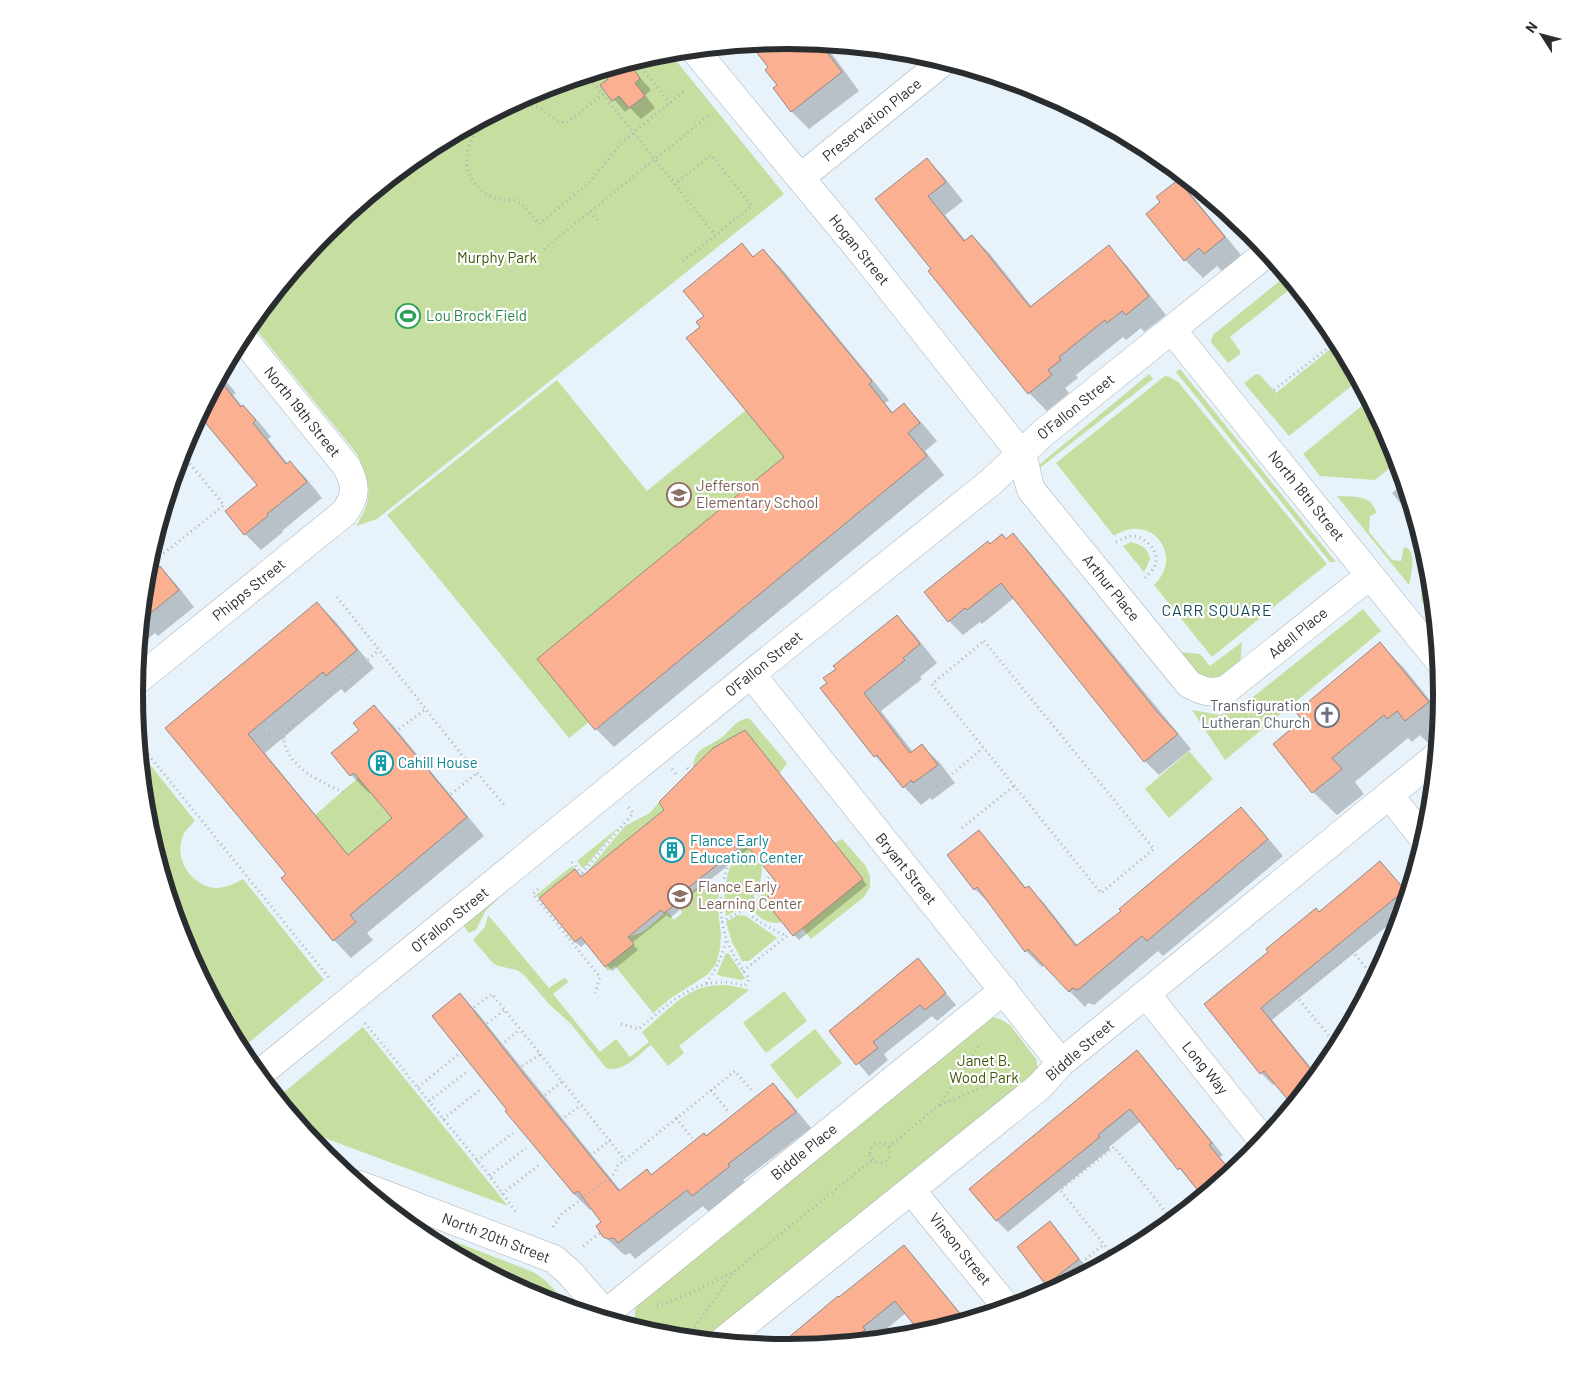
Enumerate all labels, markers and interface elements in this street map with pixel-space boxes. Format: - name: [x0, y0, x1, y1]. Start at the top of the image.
- north arrow: [1517, 10, 1567, 60]
- text: N: [1521, 18, 1541, 36]
- street label: Preservation Place: [818, 74, 924, 165]
- street label: Hogan Street: [826, 210, 894, 288]
- park label: Murphy Park: [457, 248, 537, 266]
- sports icon: Lou Brock Field: [395, 303, 421, 329]
- place label: Lou Brock Field: [426, 306, 527, 324]
- street label: North 19th Street: [261, 363, 345, 460]
- street label: O'Fallon Street: [1033, 370, 1118, 443]
- street label: North 18th Street: [1265, 447, 1349, 544]
- place label: Jefferson Elementary School: [696, 476, 818, 511]
- school or university icon: Jefferson Elementary School: [666, 482, 692, 508]
- street label: Arthur Place: [1079, 550, 1144, 624]
- street label: Phipps Street: [208, 554, 288, 624]
- district label: CARR SQUARE: [1161, 600, 1273, 619]
- street label: Adell Place: [1264, 603, 1331, 661]
- street label: O'Fallon Street: [721, 627, 806, 700]
- place label: Transfiguration Lutheran Church: [1201, 696, 1310, 731]
- church icon: Transfiguration Lutheran Church: [1314, 702, 1340, 728]
- building icon: Cahill House: [368, 750, 394, 776]
- place label: Cahill House: [398, 753, 478, 771]
- street label: Bryant Street: [872, 829, 941, 908]
- place label: Flance Early Education Center: [690, 831, 804, 866]
- building icon: Flance Early Education Center: [659, 837, 685, 863]
- place label: Flance Early Learning Center: [698, 877, 803, 912]
- street label: O'Fallon Street: [407, 883, 492, 956]
- school or university icon: Flance Early Learning Center: [667, 883, 693, 909]
- street label: Biddle Street: [1041, 1015, 1117, 1084]
- street label: Long Way: [1179, 1037, 1233, 1097]
- park label: Janet B. Wood Park: [949, 1051, 1019, 1086]
- street label: Biddle Place: [767, 1119, 840, 1183]
- street label: North 20th Street: [440, 1208, 553, 1266]
- street label: Vinson Street: [926, 1208, 996, 1288]

